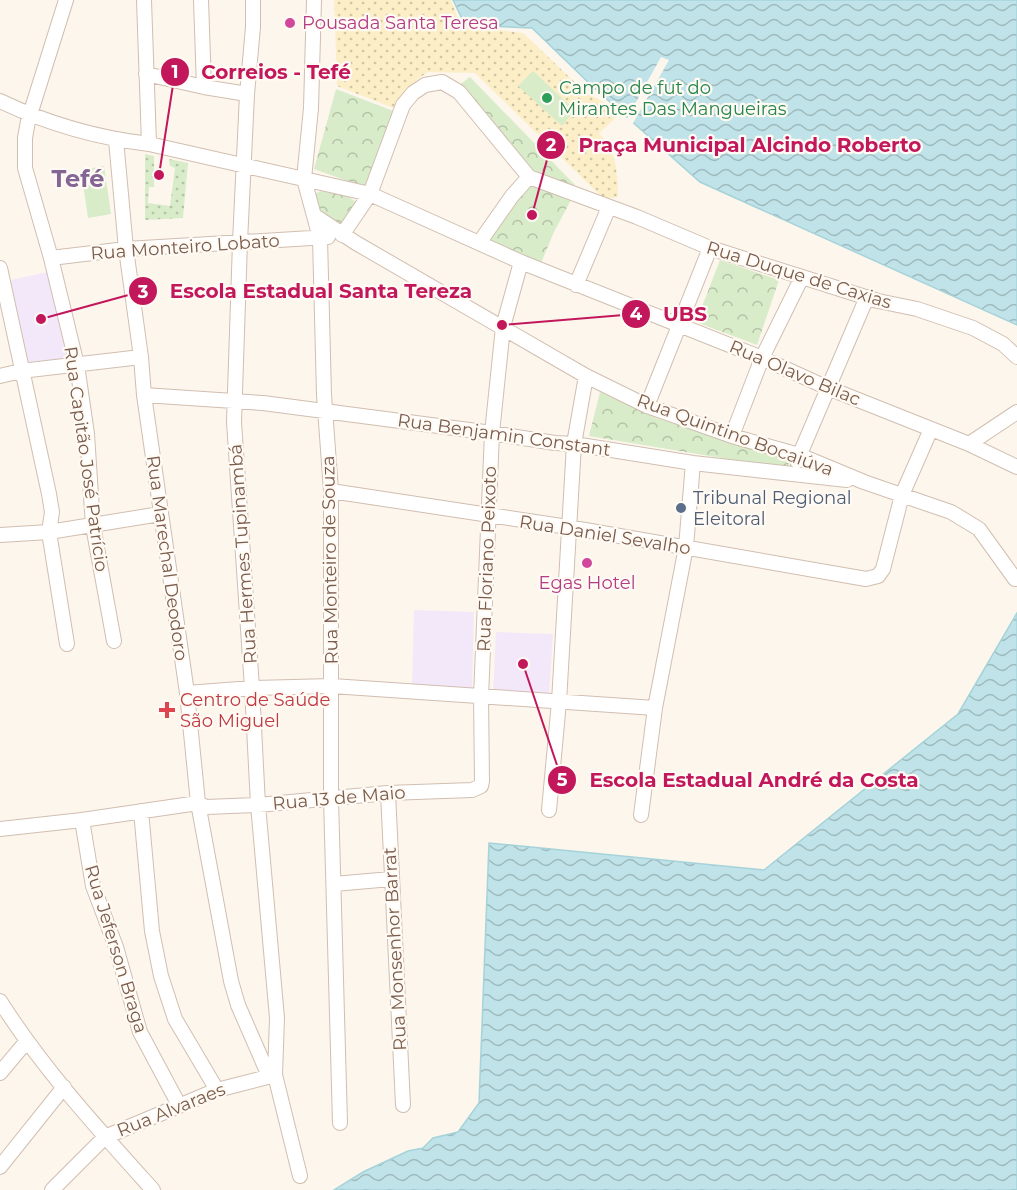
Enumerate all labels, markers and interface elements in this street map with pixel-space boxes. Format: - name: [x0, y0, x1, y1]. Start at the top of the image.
- place label: Pousada Santa Teresa: [302, 12, 499, 34]
- marker: Pousada Santa Teresa: [283, 16, 297, 30]
- callout: Correios - Tefé: [160, 53, 363, 91]
- text: Correios - Tefé: [201, 60, 351, 84]
- text: 1: [171, 61, 179, 83]
- place label: Campo de fut do Mirantes Das Mangueiras: [559, 77, 787, 120]
- marker: Campo de fut do Mirantes Das Mangueiras: [540, 91, 554, 105]
- callout: Praça Municipal Alcindo Roberto: [536, 126, 933, 164]
- text: Praça Municipal Alcindo Roberto: [579, 133, 921, 157]
- text: 2: [546, 134, 557, 156]
- district label: Tefé: [52, 164, 104, 193]
- street label: Rua Monteiro Lobato: [90, 229, 280, 265]
- street label: Rua Duque de Caxias: [704, 236, 894, 314]
- callout: Escola Estadual Santa Tereza: [128, 272, 484, 310]
- text: Escola Estadual Santa Tereza: [170, 279, 472, 303]
- text: 3: [137, 281, 149, 303]
- callout: UBS: [621, 295, 719, 333]
- text: UBS: [663, 302, 707, 326]
- text: 4: [630, 303, 643, 325]
- street label: Rua Olavo Bilac: [726, 335, 864, 411]
- street label: Rua Capitão José Patrício: [59, 345, 113, 573]
- street label: Rua Quintino Bocaiúva: [634, 389, 836, 481]
- street label: Rua Benjamin Constant: [396, 409, 612, 461]
- street label: Rua Hermes Tupinambá: [224, 443, 262, 665]
- street label: Rua Marechal Deodoro: [142, 454, 192, 662]
- street label: Rua Monteiro de Souza: [317, 455, 343, 665]
- street label: Rua Floriano Peixoto: [473, 466, 501, 652]
- place label: Tribunal Regional Eleitoral: [693, 487, 852, 530]
- marker: Tribunal Regional Eleitoral: [674, 501, 688, 515]
- street label: Rua Daniel Sevalho: [518, 511, 692, 559]
- marker: Egas Hotel: [580, 556, 594, 570]
- place label: Egas Hotel: [539, 572, 635, 594]
- place label: Centro de Saúde São Miguel: [180, 689, 330, 732]
- marker: Centro de Saúde São Miguel: [158, 701, 176, 719]
- callout: Escola Estadual André da Costa: [547, 761, 931, 799]
- text: Escola Estadual André da Costa: [589, 768, 919, 792]
- text: 5: [557, 769, 568, 791]
- street label: Rua 13 de Maio: [272, 781, 406, 815]
- street label: Rua Monsenhor Barrat: [379, 847, 411, 1051]
- street label: Rua Jeferson Braga: [80, 862, 152, 1036]
- street label: Rua Alvaraes: [114, 1078, 229, 1142]

